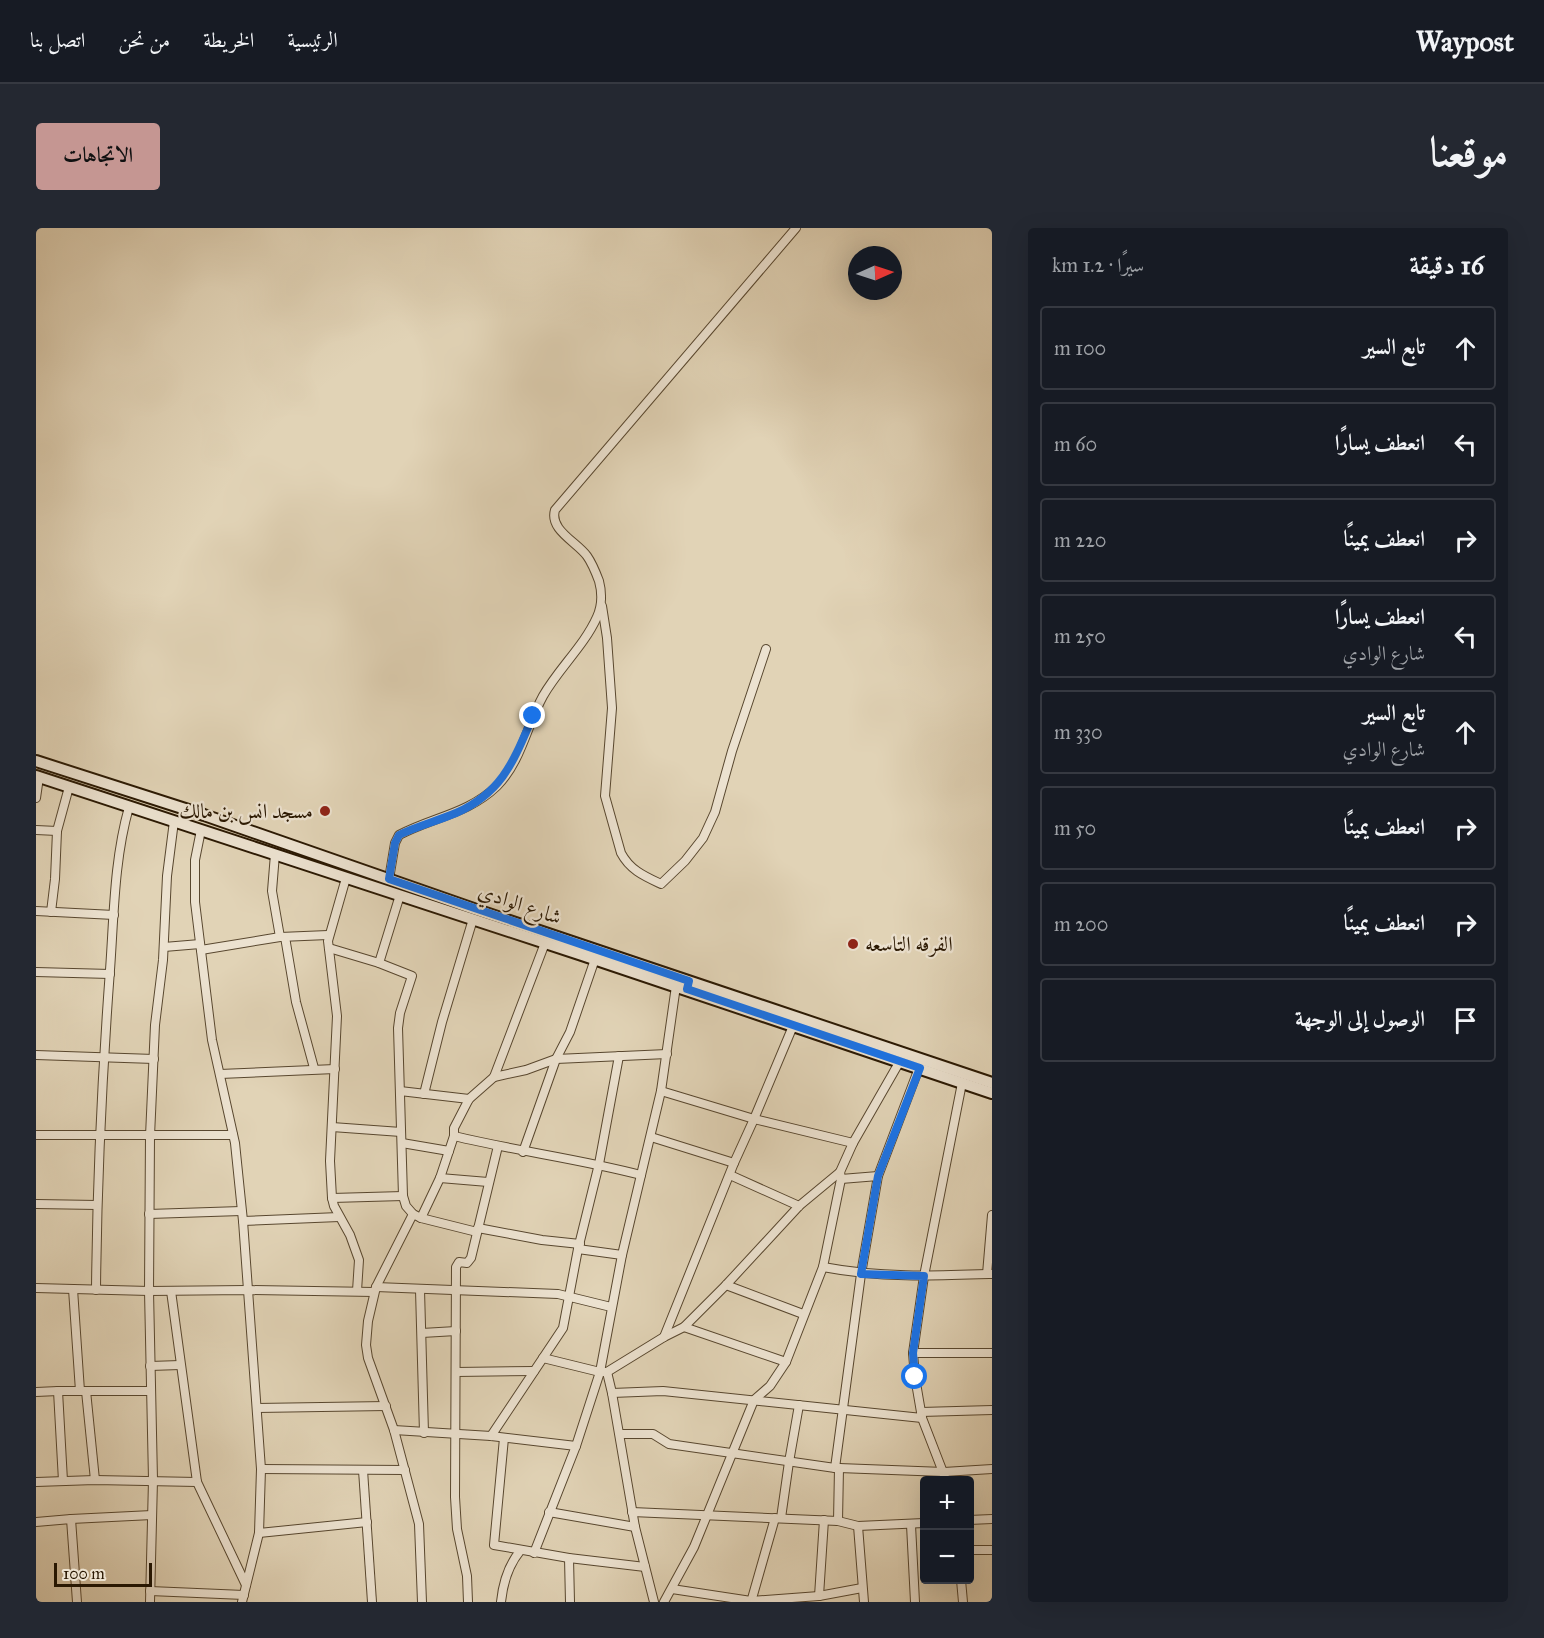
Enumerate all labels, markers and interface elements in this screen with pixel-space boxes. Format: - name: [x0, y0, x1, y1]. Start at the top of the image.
- text: Waypost: [1416, 24, 1514, 59]
- text: اتصل بنا: [30, 27, 85, 53]
- text: من نحن: [118, 27, 170, 53]
- text: الخريطة: [203, 27, 254, 53]
- text: الرئيسية: [287, 27, 338, 53]
- button: الاتجاهات: [36, 123, 160, 190]
- text: موقعنا: [1430, 126, 1508, 178]
- north arrow: [848, 246, 902, 300]
- text: 16 دقيقة: [1409, 249, 1484, 281]
- text: سيرًا · 1.2 km: [1052, 253, 1144, 277]
- icon: ahead: [1449, 332, 1482, 365]
- text: تابع السير: [1363, 333, 1425, 360]
- text: 100 m: [1054, 336, 1106, 360]
- icon: left: [1449, 428, 1482, 461]
- text: انعطف يسارًا: [1335, 429, 1425, 456]
- text: 60 m: [1054, 432, 1097, 456]
- icon: right: [1449, 524, 1482, 557]
- text: انعطف يمينًا: [1344, 525, 1425, 552]
- text: 220 m: [1054, 528, 1106, 552]
- text: انعطف يسارًا: [1335, 603, 1425, 630]
- icon: left: [1449, 620, 1482, 653]
- text: 250 m: [1054, 624, 1106, 648]
- text: شارع الوادي: [1343, 641, 1425, 665]
- text: تابع السير: [1363, 699, 1425, 726]
- route end: [519, 702, 545, 728]
- icon: ahead: [1449, 716, 1482, 749]
- text: 330 m: [1054, 720, 1103, 744]
- text: شارع الوادي: [1343, 737, 1425, 761]
- place label: مسجد انس بن مالك: [179, 798, 313, 825]
- marker: مسجد انس بن مالك: [318, 804, 332, 818]
- icon: right: [1449, 812, 1482, 845]
- text: انعطف يمينًا: [1344, 813, 1425, 840]
- text: 50 m: [1054, 816, 1096, 840]
- street label: شارع الوادي: [473, 878, 565, 935]
- icon: right: [1449, 908, 1482, 941]
- text: انعطف يمينًا: [1344, 909, 1425, 936]
- text: 200 m: [1054, 912, 1108, 936]
- place label: الفرقه التاسعه: [865, 931, 953, 957]
- marker: الفرقه التاسعه: [846, 937, 860, 951]
- icon: arrive: [1449, 1004, 1482, 1037]
- text: الوصول إلى الوجهة: [1295, 1005, 1425, 1032]
- route start: [901, 1363, 927, 1389]
- map controls: [920, 1476, 974, 1584]
- button: +: [920, 1476, 974, 1530]
- button: −: [920, 1530, 974, 1584]
- scale bar: [54, 1560, 152, 1588]
- text: 100 m: [63, 1564, 105, 1583]

